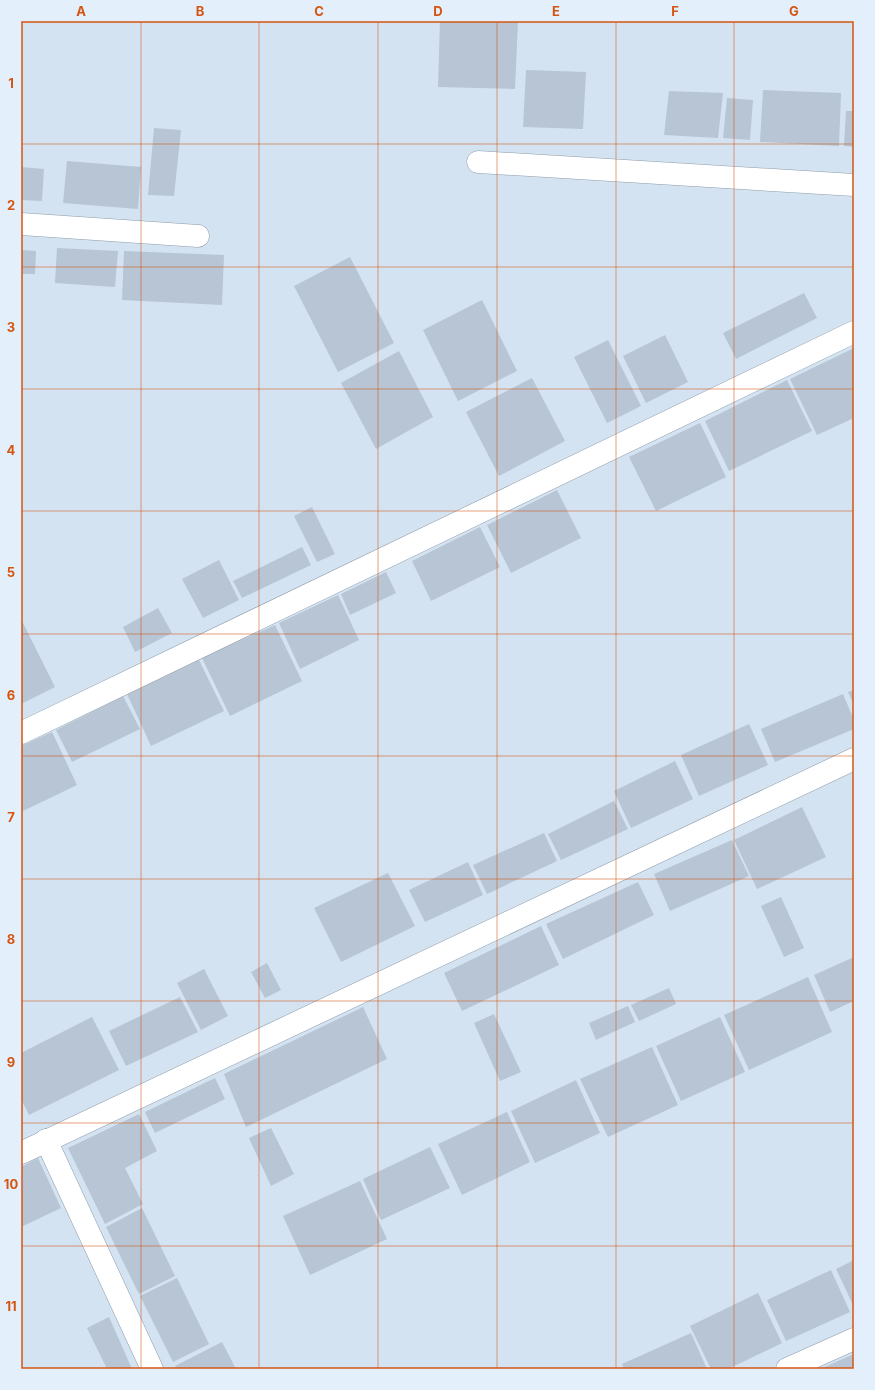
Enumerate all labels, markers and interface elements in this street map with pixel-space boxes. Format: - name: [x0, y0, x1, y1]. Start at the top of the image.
- text: A: [76, 3, 86, 19]
- text: B: [196, 3, 205, 19]
- text: C: [314, 3, 324, 19]
- text: D: [433, 3, 443, 19]
- text: E: [552, 3, 560, 19]
- text: F: [671, 3, 679, 19]
- text: G: [789, 3, 799, 19]
- text: 1: [8, 75, 14, 91]
- text: 2: [7, 197, 15, 213]
- text: 3: [7, 319, 15, 335]
- text: 4: [7, 442, 16, 458]
- text: 5: [7, 564, 15, 580]
- text: 6: [7, 687, 15, 703]
- text: 7: [7, 809, 15, 825]
- text: 8: [7, 931, 15, 947]
- text: 9: [7, 1054, 15, 1070]
- text: 10: [4, 1176, 18, 1192]
- text: 11: [5, 1298, 17, 1314]

